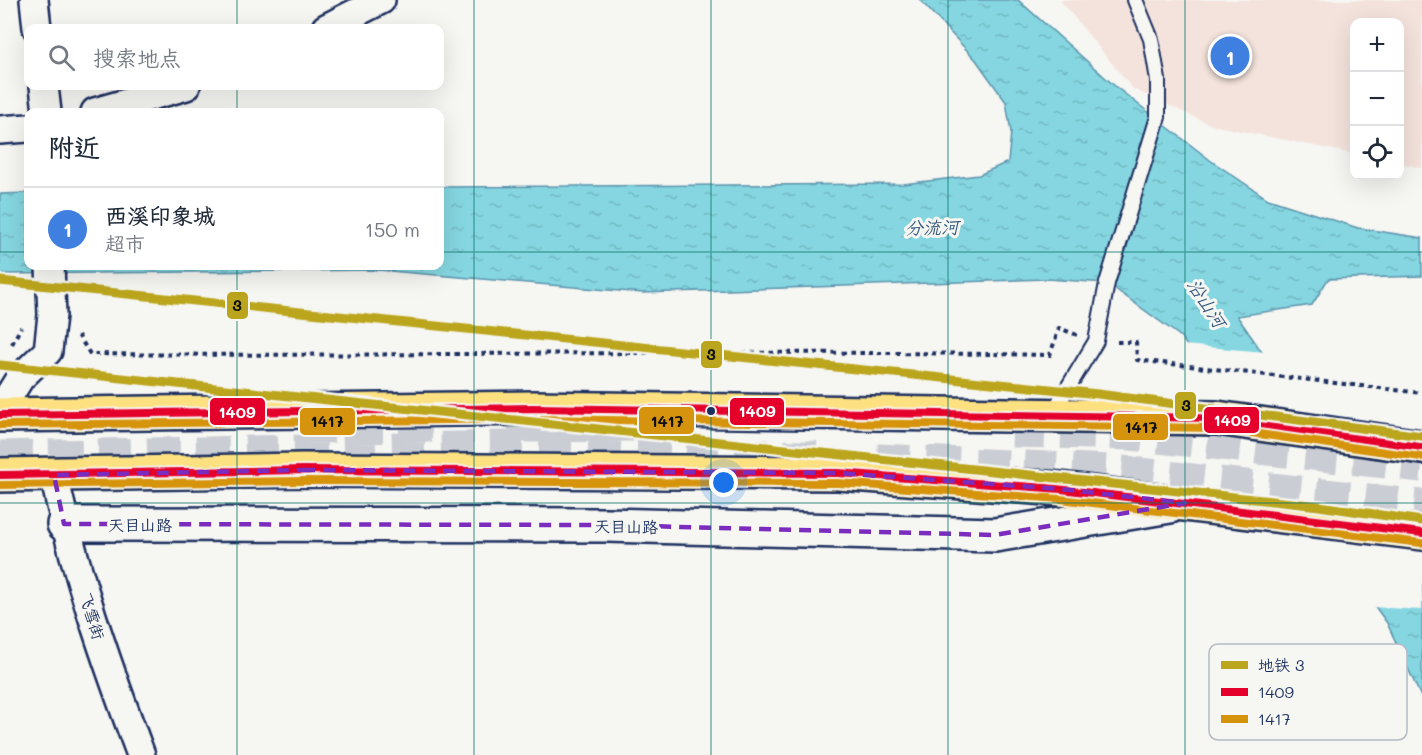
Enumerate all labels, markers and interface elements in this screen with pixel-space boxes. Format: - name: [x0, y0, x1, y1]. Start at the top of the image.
- map controls: [1350, 18, 1404, 180]
- button: +: [1350, 18, 1404, 72]
- search box: [24, 24, 444, 90]
- pin: 1: [1210, 34, 1250, 78]
- icon: search: [45, 41, 78, 74]
- text: 搜索地点: [93, 43, 181, 72]
- button: −: [1350, 72, 1404, 126]
- button: locate: [1350, 126, 1404, 180]
- text: 附近: [48, 130, 100, 164]
- text: 西溪印象城: [105, 201, 215, 230]
- water label: 分流河: [905, 214, 962, 239]
- text: 1: [63, 216, 72, 242]
- text: 150 m: [365, 216, 420, 242]
- text: 超市: [105, 230, 145, 256]
- water label: 沿山河: [1182, 274, 1233, 335]
- line badge: 3: [226, 291, 249, 320]
- text: 3: [232, 294, 242, 315]
- line badge: 3: [700, 340, 723, 369]
- text: 3: [706, 343, 716, 364]
- line badge: 3: [1174, 391, 1197, 420]
- text: 3: [1181, 394, 1191, 415]
- line badge: 1409: [209, 397, 266, 426]
- line badge: 1409: [729, 397, 785, 426]
- text: 1409: [738, 400, 776, 421]
- text: 1409: [218, 401, 256, 422]
- unlabelled marker: [705, 405, 717, 417]
- line badge: 1417: [638, 406, 695, 435]
- line badge: 1409: [1203, 406, 1260, 434]
- line badge: 1417: [299, 407, 356, 436]
- text: 1409: [1213, 409, 1251, 430]
- text: 1417: [310, 410, 344, 431]
- text: 1417: [650, 410, 684, 431]
- line badge: 1417: [1112, 413, 1169, 441]
- text: 1417: [1124, 416, 1158, 437]
- your location: [709, 468, 738, 497]
- street label: 天目山路: [108, 514, 172, 535]
- street label: 天目山路: [594, 515, 658, 537]
- street label: 飞雪街: [76, 590, 110, 642]
- legend: [1209, 644, 1407, 740]
- text: 地铁 3: [1258, 654, 1305, 675]
- text: 1409: [1258, 681, 1294, 702]
- text: 1417: [1258, 708, 1291, 729]

